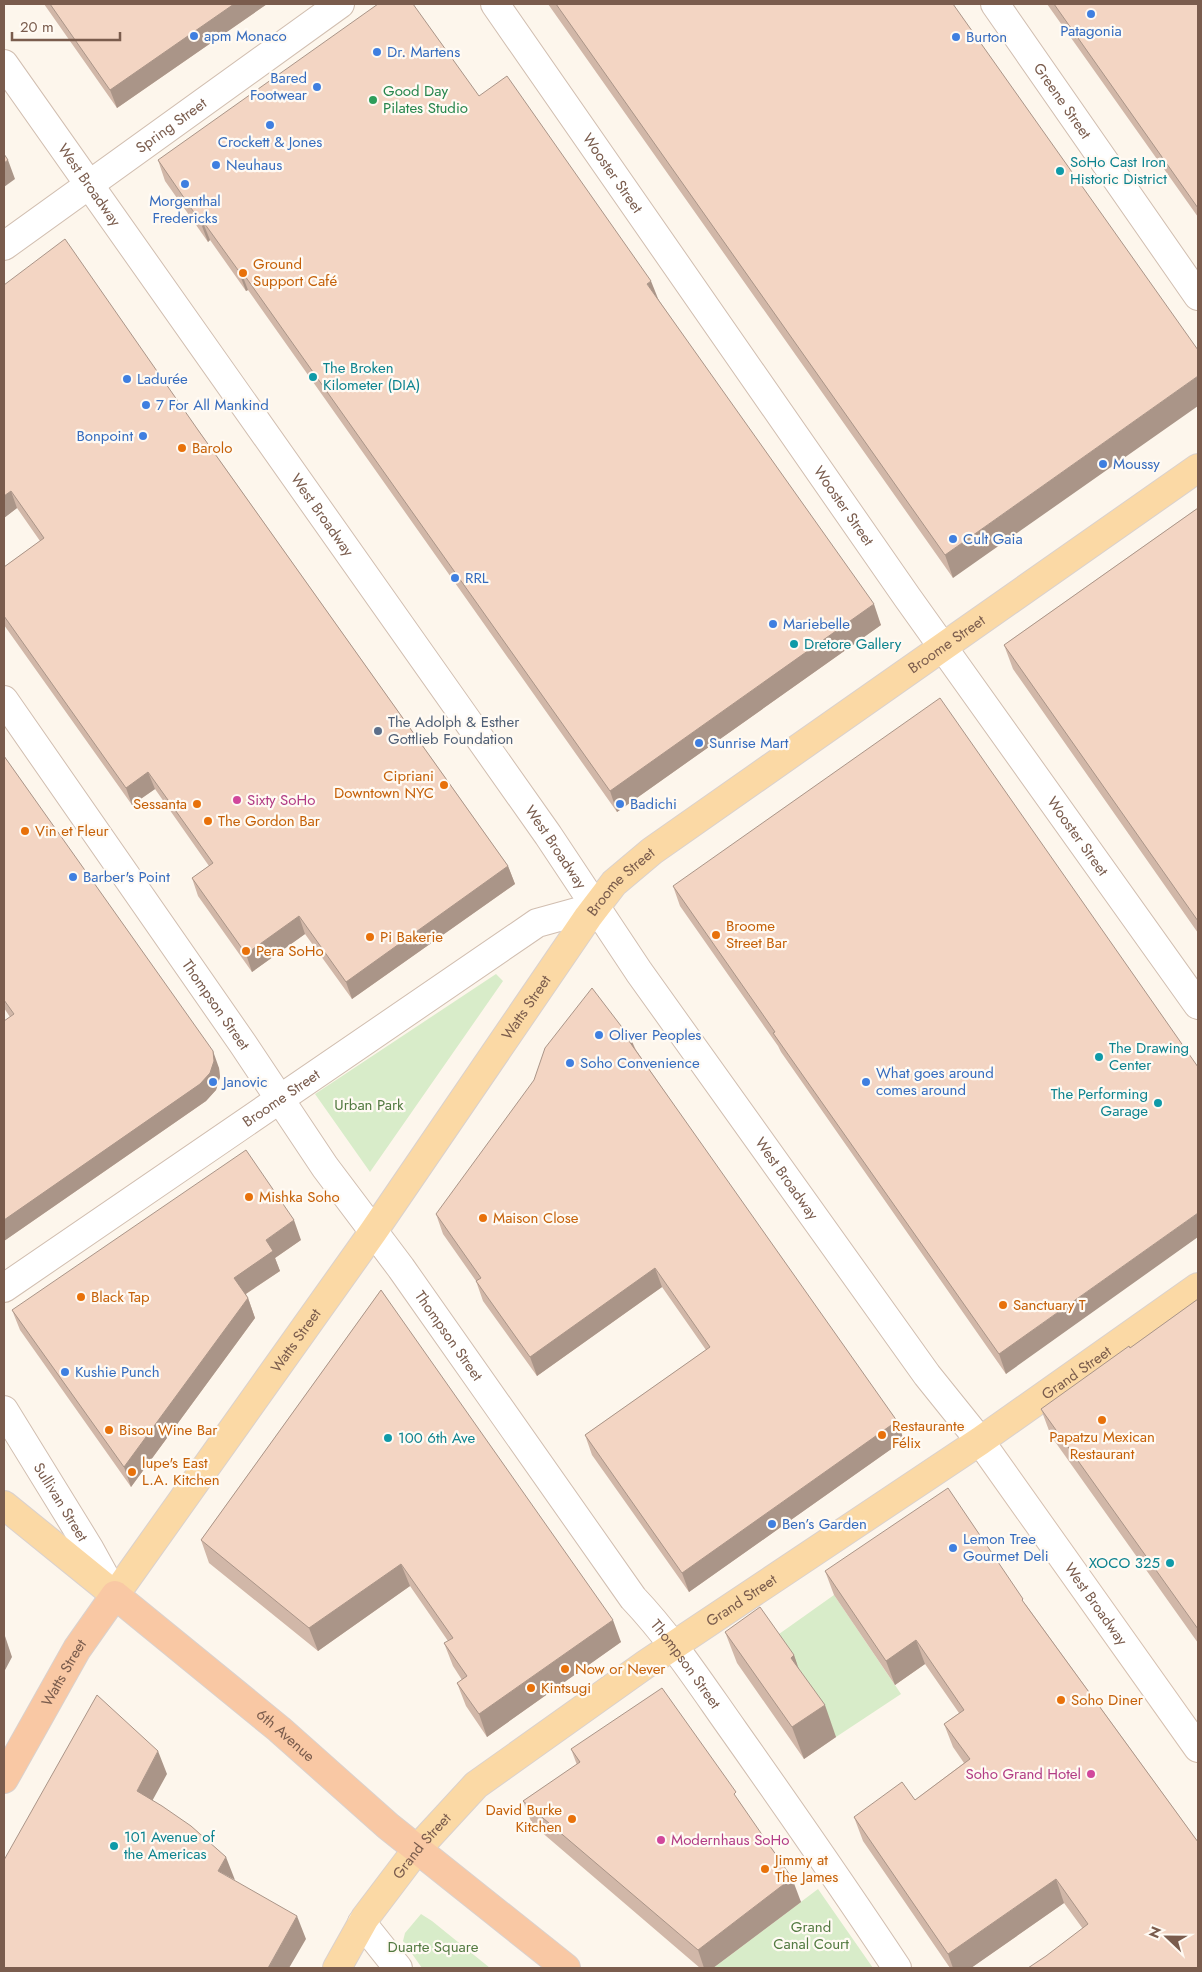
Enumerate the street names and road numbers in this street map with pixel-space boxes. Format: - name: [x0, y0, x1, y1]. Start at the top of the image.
- street label: Greene Street: [1028, 58, 1097, 144]
- street label: Spring Street: [131, 92, 211, 159]
- street label: Wooster Street: [577, 129, 648, 218]
- street label: West Broadway: [52, 139, 126, 231]
- street label: Wooster Street: [808, 461, 879, 551]
- street label: West Broadway: [285, 469, 359, 561]
- street label: Broome Street: [904, 609, 990, 679]
- street label: Wooster Street: [1042, 792, 1114, 881]
- street label: West Broadway: [519, 801, 592, 894]
- street label: Broome Street: [581, 842, 660, 921]
- street label: Thompson Street: [176, 955, 255, 1055]
- street label: Watts Street: [496, 970, 556, 1044]
- street label: Broome Street: [238, 1064, 325, 1133]
- street label: West Broadway: [750, 1133, 824, 1225]
- street label: Thompson Street: [409, 1286, 488, 1386]
- street label: Watts Street: [265, 1304, 326, 1377]
- street label: Grand Street: [1037, 1340, 1116, 1405]
- street label: Sullivan Street: [28, 1458, 94, 1546]
- street label: West Broadway: [1059, 1558, 1133, 1650]
- street label: Grand Street: [702, 1569, 781, 1632]
- street label: Thompson Street: [645, 1615, 726, 1713]
- street label: Watts Street: [36, 1634, 92, 1710]
- street label: 6th Avenue: [251, 1704, 320, 1767]
- street label: Grand Street: [387, 1808, 456, 1884]

